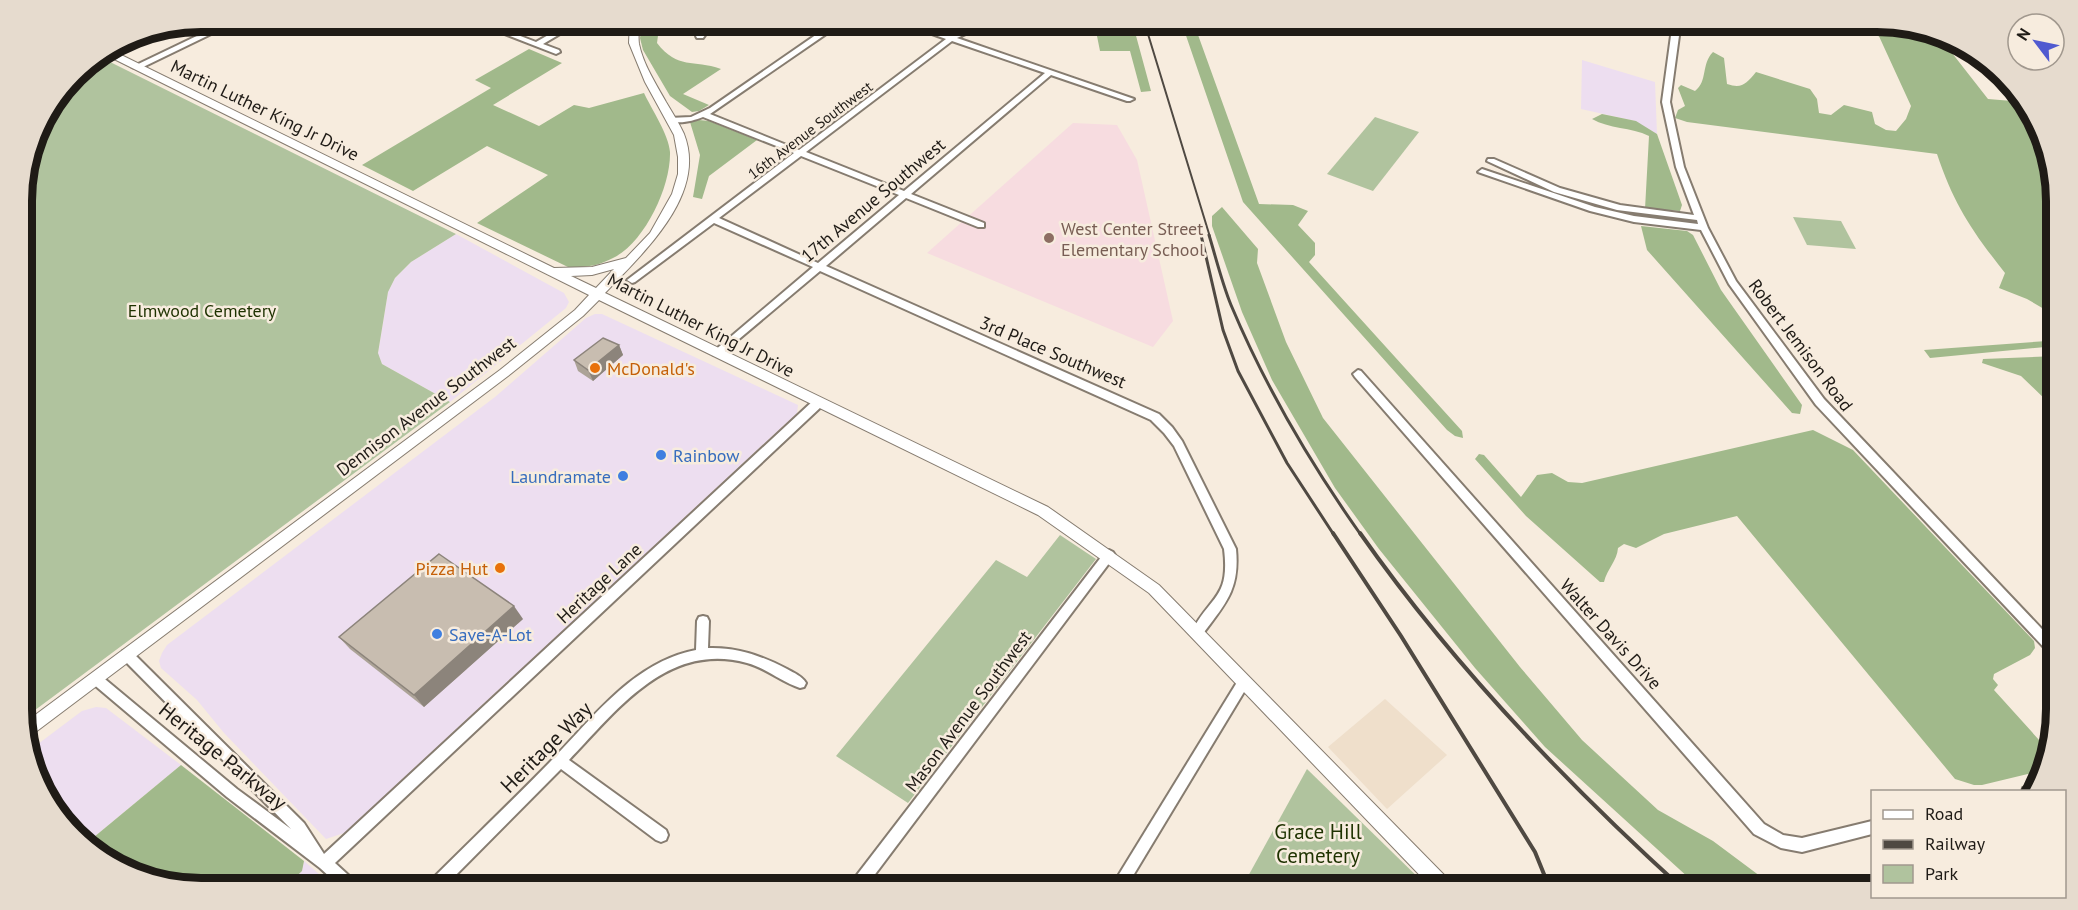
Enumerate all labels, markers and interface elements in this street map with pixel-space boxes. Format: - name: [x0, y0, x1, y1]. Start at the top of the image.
- north arrow: [2006, 12, 2066, 72]
- text: N: [2012, 24, 2035, 44]
- street label: Martin Luther King Jr Drive: [167, 54, 363, 166]
- street label: 16th Avenue Southwest: [744, 77, 876, 183]
- street label: 17th Avenue Southwest: [796, 133, 950, 267]
- place label: West Center Street Elementary School: [1061, 217, 1205, 261]
- marker: West Center Street Elementary School: [1042, 231, 1056, 245]
- street label: Martin Luther King Jr Drive: [604, 268, 798, 382]
- street label: Robert Jemison Road: [1744, 274, 1858, 416]
- park label: Elmwood Cemetery: [128, 299, 277, 322]
- street label: 3rd Place Southwest: [976, 311, 1130, 393]
- street label: Dennison Avenue Southwest: [332, 331, 520, 481]
- place label: McDonald's: [607, 357, 695, 380]
- marker: McDonald's: [588, 361, 602, 375]
- place label: Rainbow: [673, 444, 740, 467]
- marker: Rainbow: [654, 448, 668, 462]
- place label: Laundramate: [510, 465, 611, 488]
- marker: Laundramate: [616, 469, 630, 483]
- street label: Heritage Lane: [552, 538, 646, 628]
- place label: Pizza Hut: [415, 557, 488, 580]
- marker: Pizza Hut: [493, 561, 507, 575]
- street label: Walter Davis Drive: [1555, 574, 1667, 694]
- place label: Save-A-Lot: [449, 623, 532, 646]
- street label: Mason Avenue Southwest: [900, 626, 1036, 796]
- marker: Save-A-Lot: [430, 627, 444, 641]
- street label: Heritage Way: [494, 695, 598, 799]
- street label: Heritage Parkway: [154, 696, 293, 816]
- legend: [1871, 790, 2066, 898]
- text: Road: [1925, 802, 1963, 825]
- park label: Grace Hill Cemetery: [1274, 818, 1362, 869]
- text: Railway: [1925, 832, 1986, 855]
- text: Park: [1925, 862, 1958, 885]

